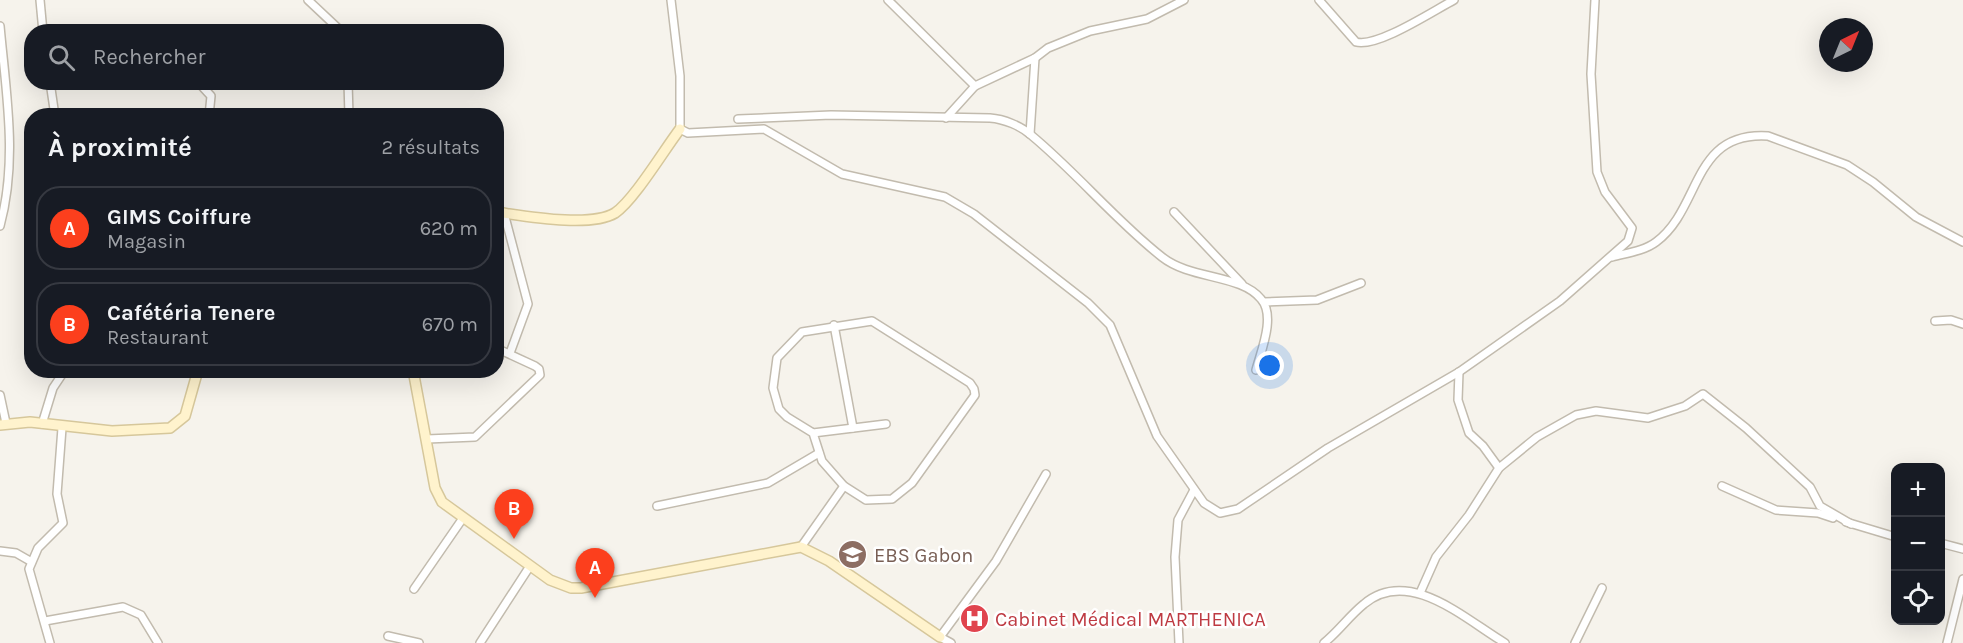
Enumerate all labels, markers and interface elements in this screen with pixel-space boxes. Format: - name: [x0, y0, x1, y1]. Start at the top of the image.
- north arrow: [1819, 18, 1873, 72]
- search box: [24, 24, 504, 90]
- icon: search: [45, 41, 78, 74]
- text: Rechercher: [93, 44, 206, 70]
- text: À proximité: [48, 132, 192, 163]
- text: 2 résultats: [381, 136, 480, 159]
- text: GIMS Coiffure: [107, 204, 251, 230]
- text: A: [63, 217, 76, 240]
- text: 620 m: [420, 217, 478, 240]
- text: Magasin: [107, 230, 186, 253]
- text: Cafétéria Tenere: [107, 300, 275, 326]
- text: B: [63, 313, 76, 336]
- text: 670 m: [422, 313, 478, 336]
- text: Restaurant: [107, 326, 209, 349]
- your location: [1255, 351, 1284, 380]
- map controls: [1891, 463, 1945, 625]
- button: +: [1891, 463, 1945, 517]
- pin: B: [494, 490, 534, 539]
- button: −: [1891, 517, 1945, 571]
- school or university icon: EBS Gabon: [837, 539, 869, 571]
- place label: EBS Gabon: [874, 544, 973, 567]
- pin: A: [576, 548, 614, 598]
- button: locate: [1891, 571, 1945, 625]
- hospital icon: Cabinet Médical MARTHENICA: [958, 603, 990, 635]
- place label: Cabinet Médical MARTHENICA: [995, 608, 1266, 631]

